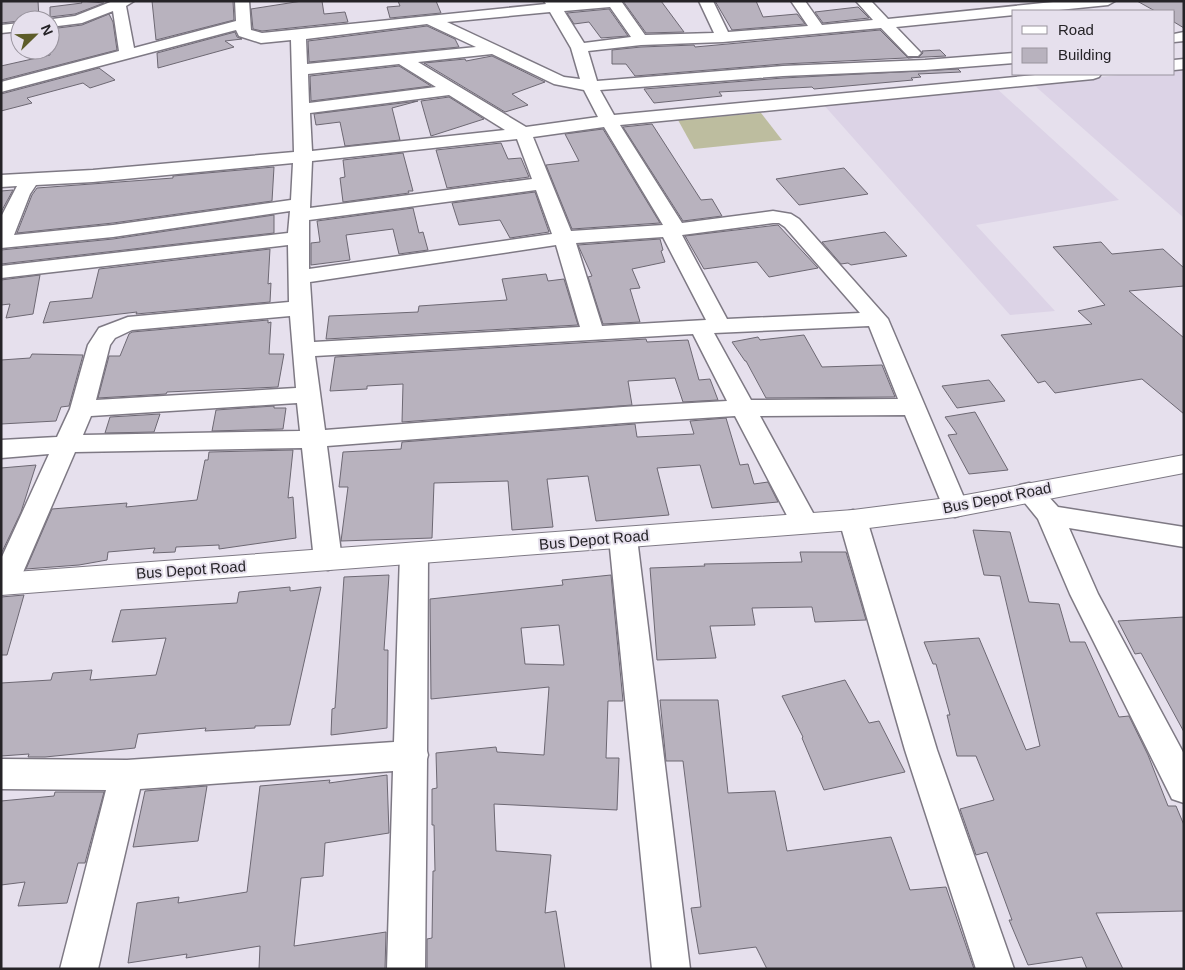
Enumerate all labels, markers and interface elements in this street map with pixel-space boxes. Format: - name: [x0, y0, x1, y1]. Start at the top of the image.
- north arrow: [10, 10, 60, 60]
- legend: [1012, 10, 1175, 75]
- text: Road: [1058, 21, 1094, 38]
- text: N: [38, 22, 56, 38]
- text: Building: [1058, 46, 1111, 63]
- street label: Bus Depot Road: [941, 479, 1053, 516]
- street label: Bus Depot Road: [538, 526, 650, 553]
- street label: Bus Depot Road: [135, 557, 246, 582]

